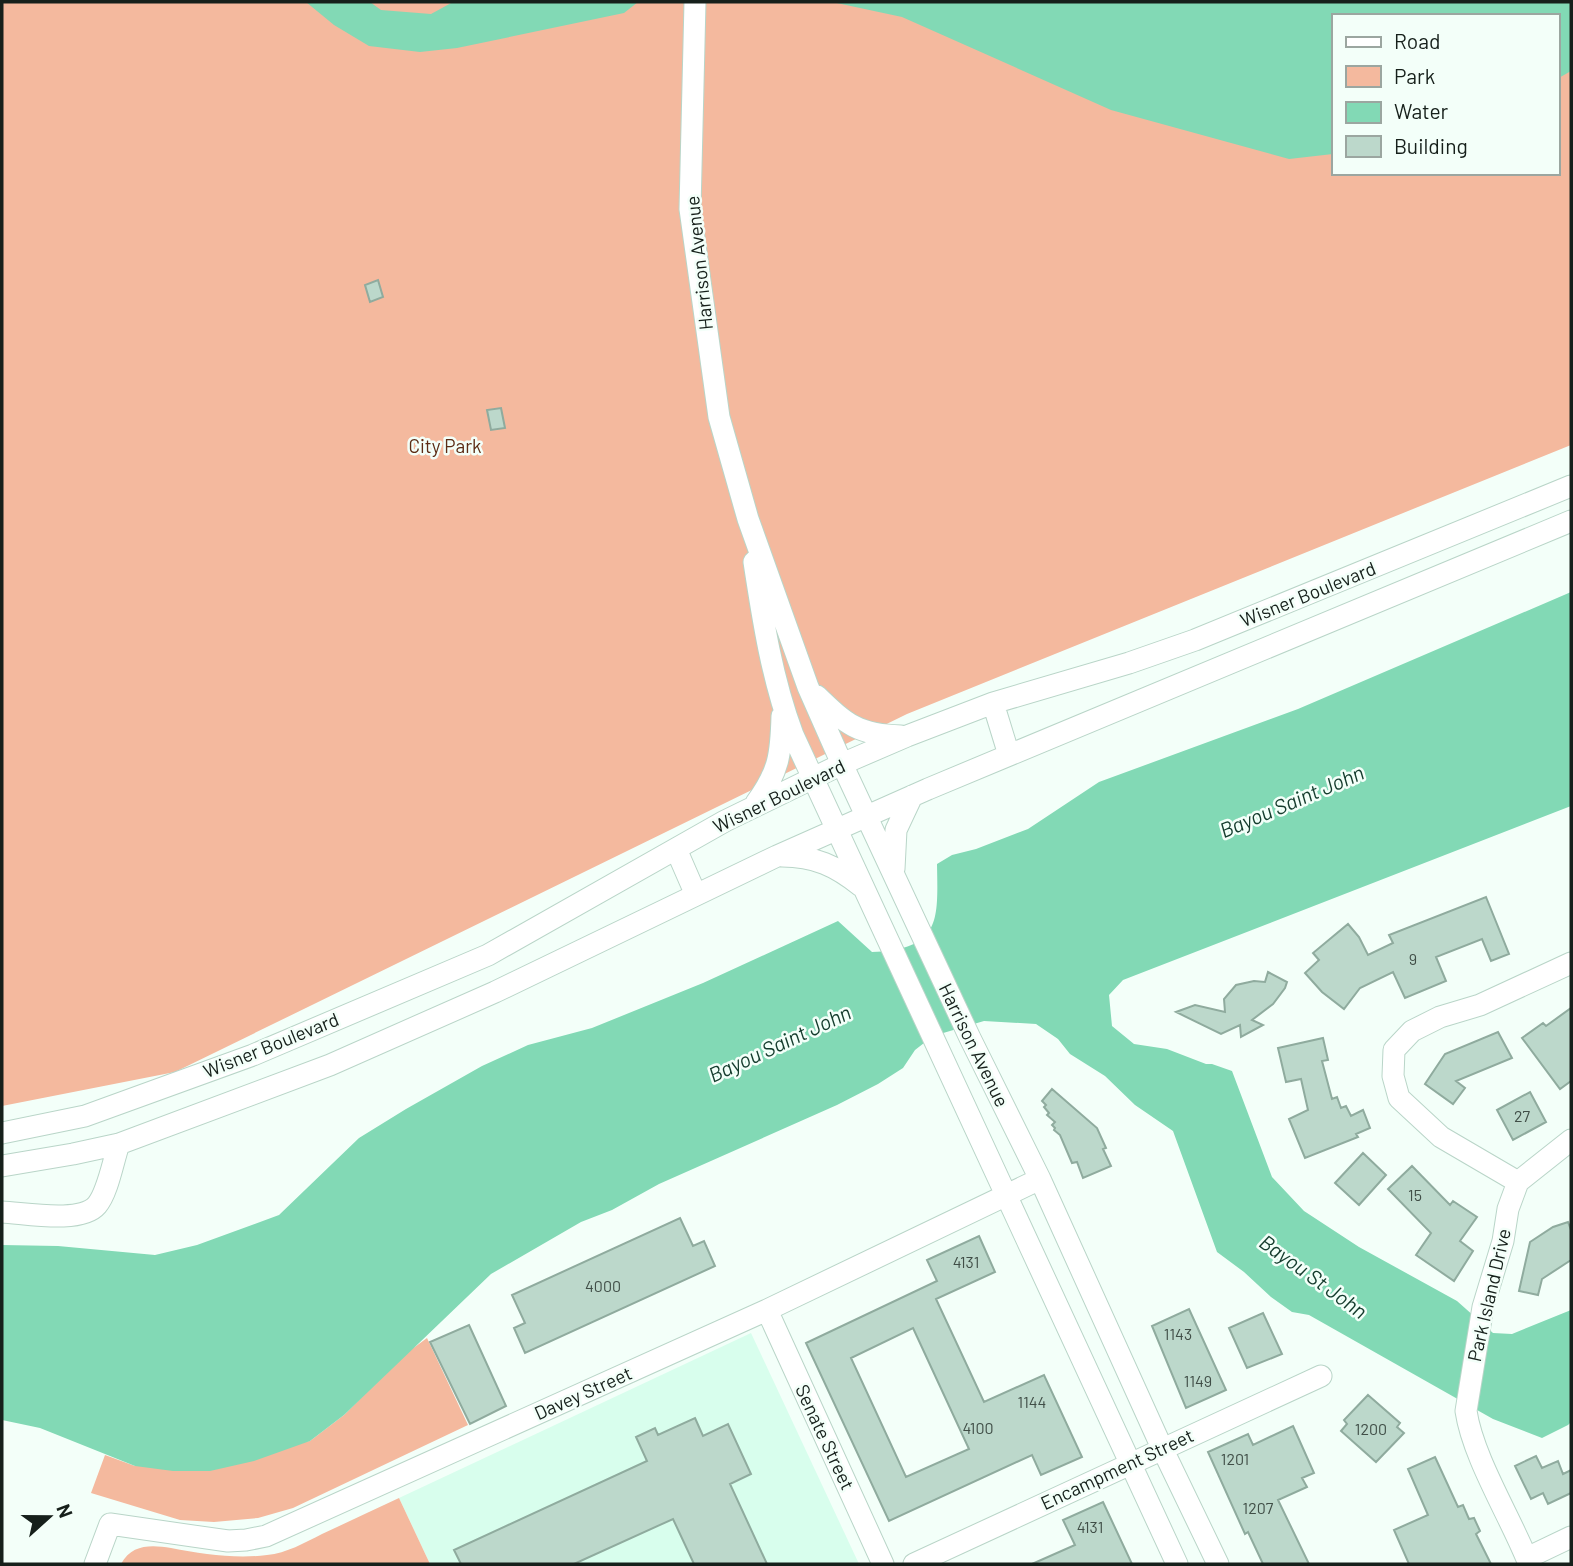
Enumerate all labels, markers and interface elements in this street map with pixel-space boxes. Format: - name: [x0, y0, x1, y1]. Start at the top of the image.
- legend: [1332, 14, 1559, 175]
- text: Road: [1394, 28, 1440, 53]
- text: Park: [1394, 63, 1435, 88]
- text: Water: [1394, 98, 1449, 123]
- text: Building: [1394, 133, 1468, 158]
- street label: Harrison Avenue: [680, 195, 717, 331]
- park label: City Park: [408, 434, 482, 457]
- street label: Wisner Boulevard: [1237, 556, 1379, 631]
- street label: Wisner Boulevard: [709, 754, 849, 837]
- water label: Bayou Saint John: [1216, 759, 1367, 842]
- house number: 9: [1409, 949, 1417, 968]
- street label: Harrison Avenue: [935, 979, 1014, 1110]
- water label: Bayou Saint John: [704, 999, 855, 1087]
- street label: Wisner Boulevard: [200, 1007, 342, 1082]
- house number: 27: [1514, 1106, 1530, 1125]
- house number: 15: [1408, 1185, 1422, 1204]
- street label: Park Island Drive: [1462, 1226, 1515, 1364]
- water label: Bayou St John: [1255, 1228, 1373, 1323]
- house number: 4131: [953, 1252, 979, 1271]
- house number: 4000: [585, 1276, 621, 1295]
- house number: 1143: [1164, 1324, 1192, 1343]
- street label: Davey Street: [531, 1361, 635, 1424]
- house number: 1149: [1184, 1371, 1212, 1390]
- street label: Senate Street: [791, 1380, 860, 1493]
- house number: 1144: [1018, 1392, 1046, 1411]
- house number: 4100: [962, 1418, 994, 1437]
- house number: 1200: [1355, 1419, 1387, 1438]
- street label: Encampment Street: [1037, 1423, 1197, 1514]
- house number: 1201: [1221, 1449, 1249, 1468]
- north arrow: [14, 1482, 84, 1552]
- house number: 1207: [1243, 1498, 1274, 1517]
- text: N: [52, 1501, 78, 1521]
- house number: 4131: [1077, 1517, 1103, 1536]

